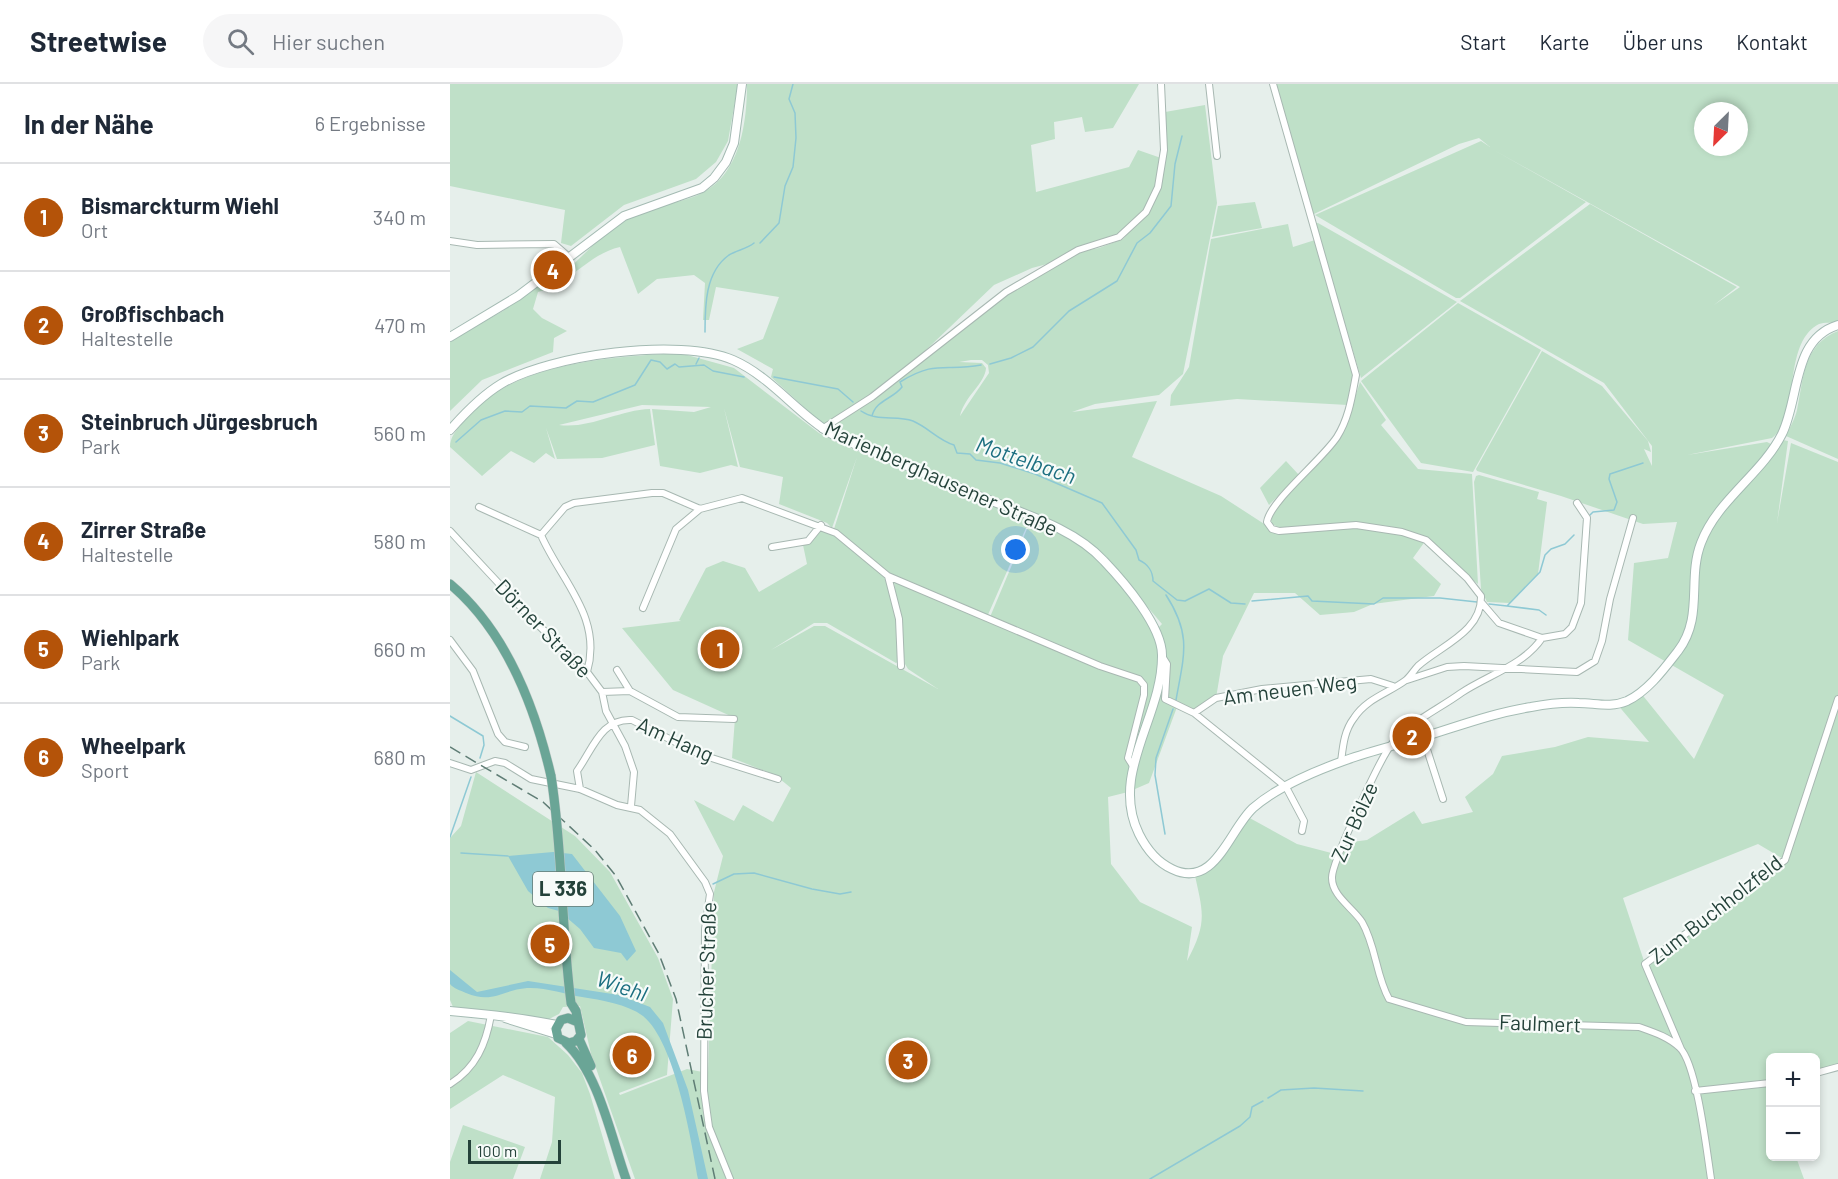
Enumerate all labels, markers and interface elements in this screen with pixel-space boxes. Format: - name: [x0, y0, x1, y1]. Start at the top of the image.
- search box: [203, 14, 623, 68]
- text: Streetwise: [30, 24, 167, 58]
- icon: search: [224, 25, 257, 58]
- text: Hier suchen: [272, 28, 385, 54]
- text: Start: [1460, 29, 1507, 54]
- text: Karte: [1540, 29, 1590, 54]
- text: Über uns: [1623, 29, 1703, 54]
- text: Kontakt: [1736, 29, 1808, 54]
- north arrow: [1694, 102, 1748, 156]
- text: In der Nähe: [24, 108, 154, 139]
- text: 6 Ergebnisse: [315, 111, 426, 135]
- text: Bismarckturm Wiehl: [81, 192, 279, 218]
- text: 1: [40, 205, 47, 229]
- text: 340 m: [373, 205, 426, 229]
- text: Ort: [81, 218, 108, 242]
- pin: 4: [534, 248, 572, 292]
- text: Großfischbach: [81, 300, 224, 326]
- text: 2: [38, 313, 49, 337]
- text: 470 m: [374, 313, 426, 337]
- text: Haltestelle: [81, 326, 173, 350]
- text: Steinbruch Jürgesbruch: [81, 408, 318, 434]
- street label: Marienberghausener Straße: [821, 415, 1062, 540]
- text: 3: [38, 421, 49, 445]
- text: 560 m: [374, 421, 426, 445]
- water label: Mottelbach: [973, 430, 1080, 488]
- text: Park: [81, 434, 120, 458]
- text: Zirrer Straße: [81, 516, 206, 542]
- text: 4: [37, 529, 50, 553]
- text: 580 m: [373, 529, 426, 553]
- your location: [1001, 535, 1030, 564]
- text: Haltestelle: [81, 542, 173, 566]
- street label: Dörner Straße: [491, 574, 597, 682]
- text: Wiehlpark: [81, 624, 180, 650]
- pin: 1: [700, 626, 740, 672]
- text: 5: [38, 637, 49, 661]
- text: 660 m: [374, 637, 426, 661]
- text: Park: [81, 650, 120, 674]
- street label: Am neuen Weg: [1222, 668, 1358, 709]
- street label: Am Hang: [633, 711, 718, 767]
- pin: 2: [1392, 714, 1432, 758]
- text: Wheelpark: [81, 732, 186, 758]
- text: 6: [38, 745, 49, 769]
- text: 680 m: [373, 745, 426, 769]
- text: Sport: [81, 758, 129, 782]
- street label: Zur Bölze: [1325, 778, 1382, 865]
- street label: Zum Buchholzfeld: [1644, 849, 1786, 968]
- road number: L 336: [533, 872, 593, 906]
- street label: Brucher Straße: [691, 901, 720, 1041]
- pin: 5: [530, 922, 570, 966]
- water label: Wiehl: [594, 964, 651, 1006]
- street label: Faulmert: [1499, 1009, 1582, 1036]
- pin: 6: [612, 1032, 651, 1078]
- pin: 3: [888, 1038, 928, 1082]
- map controls: [1766, 1053, 1820, 1161]
- button: +: [1766, 1053, 1820, 1107]
- button: −: [1766, 1107, 1820, 1161]
- scale bar: [468, 1137, 561, 1164]
- text: 100 m: [477, 1141, 517, 1160]

